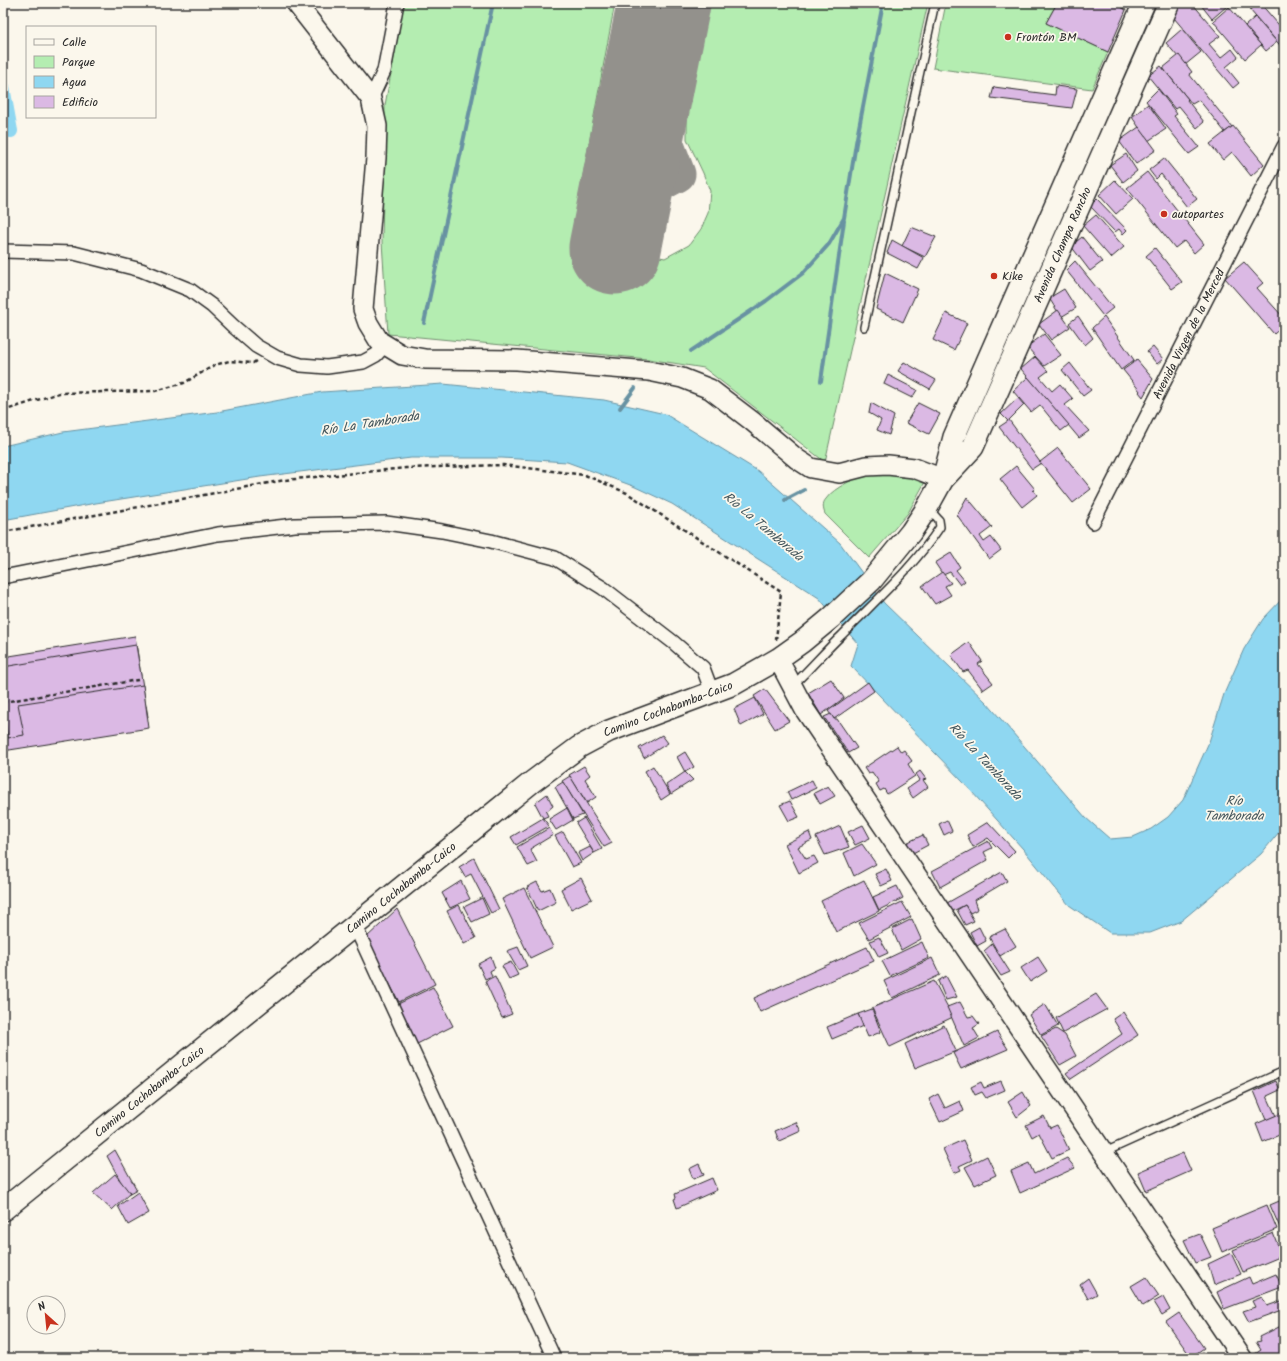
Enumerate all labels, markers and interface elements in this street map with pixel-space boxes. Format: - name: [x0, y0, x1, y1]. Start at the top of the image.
- legend: [26, 26, 156, 118]
- place label: Frontón BM: [1016, 28, 1077, 47]
- marker: Frontón BM: [1003, 32, 1013, 42]
- text: Calle: [62, 33, 87, 52]
- text: Parque: [62, 53, 96, 72]
- text: Agua: [62, 73, 87, 92]
- text: Edificio: [62, 93, 98, 112]
- street label: Avenida Champa Rancho: [1028, 184, 1096, 306]
- place label: autopartes: [1172, 205, 1224, 224]
- marker: autopartes: [1159, 209, 1169, 219]
- street label: Avenida Virgen de la Merced: [1147, 264, 1230, 403]
- place label: Kike: [1002, 267, 1024, 286]
- marker: Kike: [989, 271, 999, 281]
- water label: Río La Tamborada: [319, 406, 422, 442]
- water label: Río La Tamborada: [718, 487, 808, 568]
- street label: Camino Cochabamba-Caico: [599, 676, 736, 742]
- water label: Río La Tamborada: [943, 719, 1027, 806]
- water label: Río Tamborada: [1204, 791, 1264, 827]
- street label: Camino Cochabamba-Caico: [342, 837, 460, 939]
- street label: Camino Cochabamba-Caico: [90, 1041, 209, 1142]
- north arrow: [26, 1295, 66, 1335]
- text: N: [35, 1297, 49, 1317]

